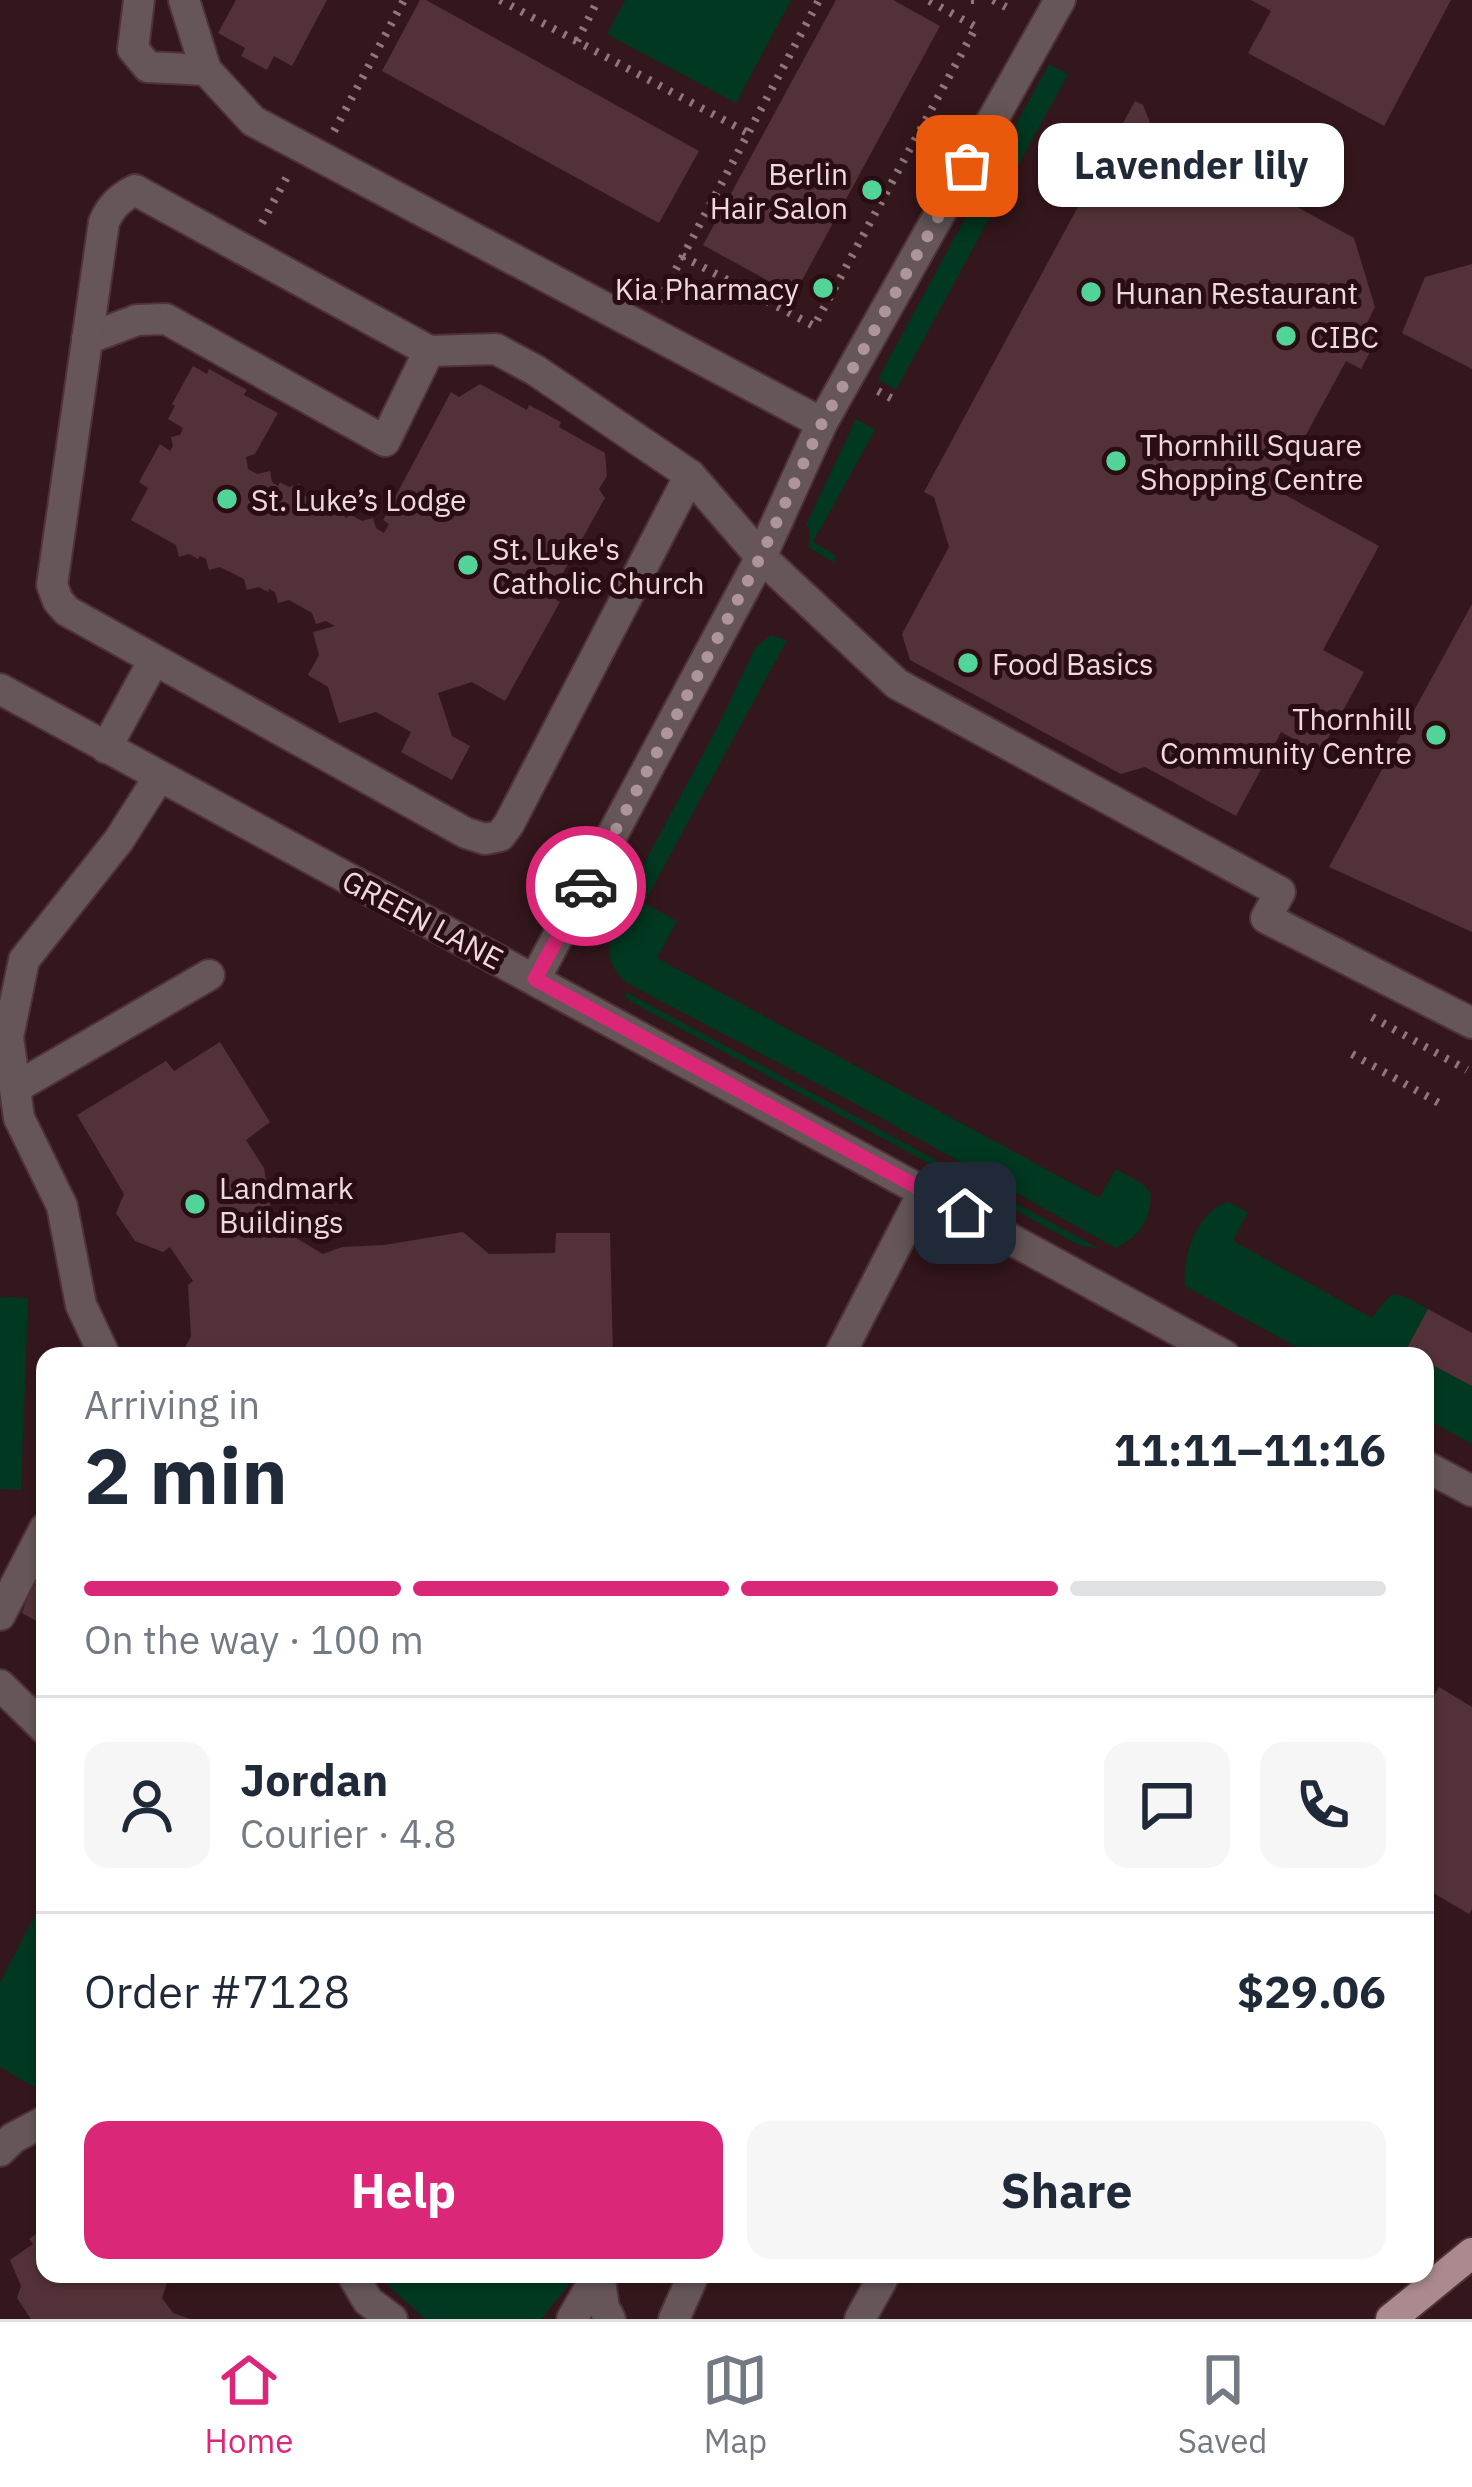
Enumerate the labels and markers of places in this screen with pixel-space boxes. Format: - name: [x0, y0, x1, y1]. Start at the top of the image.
- pin: [916, 115, 1018, 217]
- callout: Lavender lily: [1039, 124, 1345, 208]
- place label: Berlin Hair Salon: [710, 154, 848, 227]
- marker: Berlin Hair Salon: [859, 177, 885, 203]
- place label: Kia Pharmacy: [615, 269, 799, 308]
- place label: Hunan Restaurant: [1115, 273, 1358, 312]
- marker: Kia Pharmacy: [810, 275, 836, 301]
- marker: Hunan Restaurant: [1078, 279, 1104, 305]
- place label: CIBC: [1310, 317, 1379, 356]
- marker: CIBC: [1273, 323, 1299, 349]
- place label: Thornhill Square Shopping Centre: [1140, 425, 1364, 498]
- marker: Thornhill Square Shopping Centre: [1103, 448, 1129, 474]
- place label: St. Luke’s Lodge: [251, 480, 466, 519]
- marker: St. Luke’s Lodge: [214, 486, 240, 512]
- place label: St. Luke's Catholic Church: [492, 529, 705, 602]
- marker: St. Luke's Catholic Church: [455, 552, 481, 578]
- place label: Food Basics: [992, 644, 1154, 683]
- marker: Food Basics: [955, 650, 981, 676]
- place label: Thornhill Community Centre: [1160, 699, 1412, 772]
- marker: Thornhill Community Centre: [1423, 722, 1449, 748]
- pin: [914, 1162, 1016, 1264]
- place label: Landmark Buildings: [219, 1168, 354, 1241]
- marker: Landmark Buildings: [182, 1191, 208, 1217]

